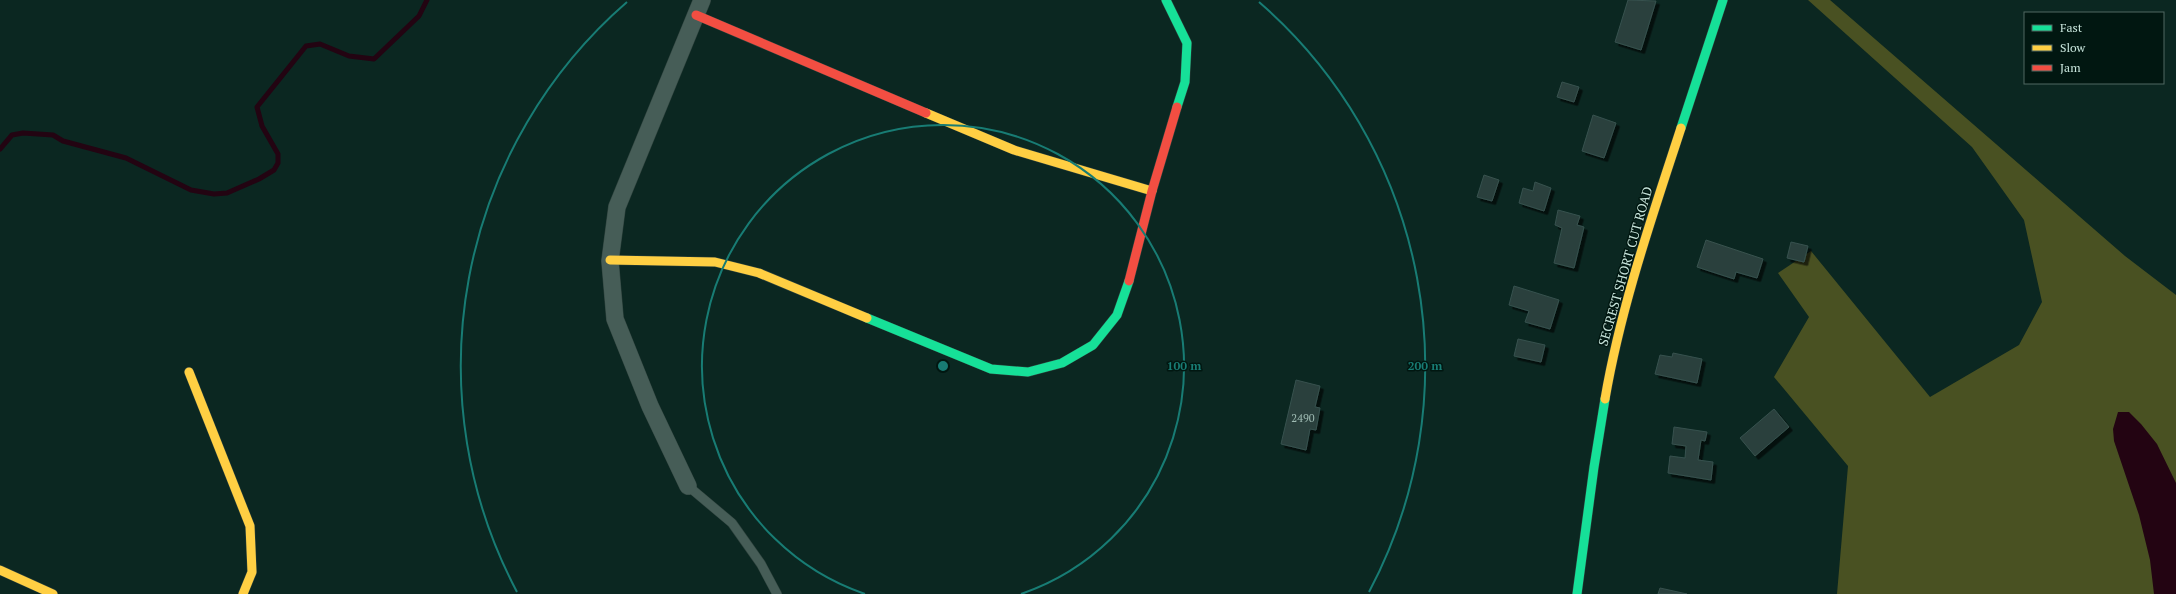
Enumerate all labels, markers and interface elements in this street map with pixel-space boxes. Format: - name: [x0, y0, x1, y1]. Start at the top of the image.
- legend: [2024, 12, 2164, 84]
- text: Fast: [2060, 20, 2083, 35]
- text: Slow: [2060, 40, 2086, 55]
- text: Jam: [2060, 60, 2081, 75]
- street label: SECREST SHORT CUT ROAD: [1594, 184, 1656, 348]
- text: 100 m: [1167, 358, 1201, 373]
- text: 200 m: [1408, 358, 1442, 373]
- centre of rings: [936, 359, 950, 373]
- house number: 2490: [1291, 411, 1315, 425]

